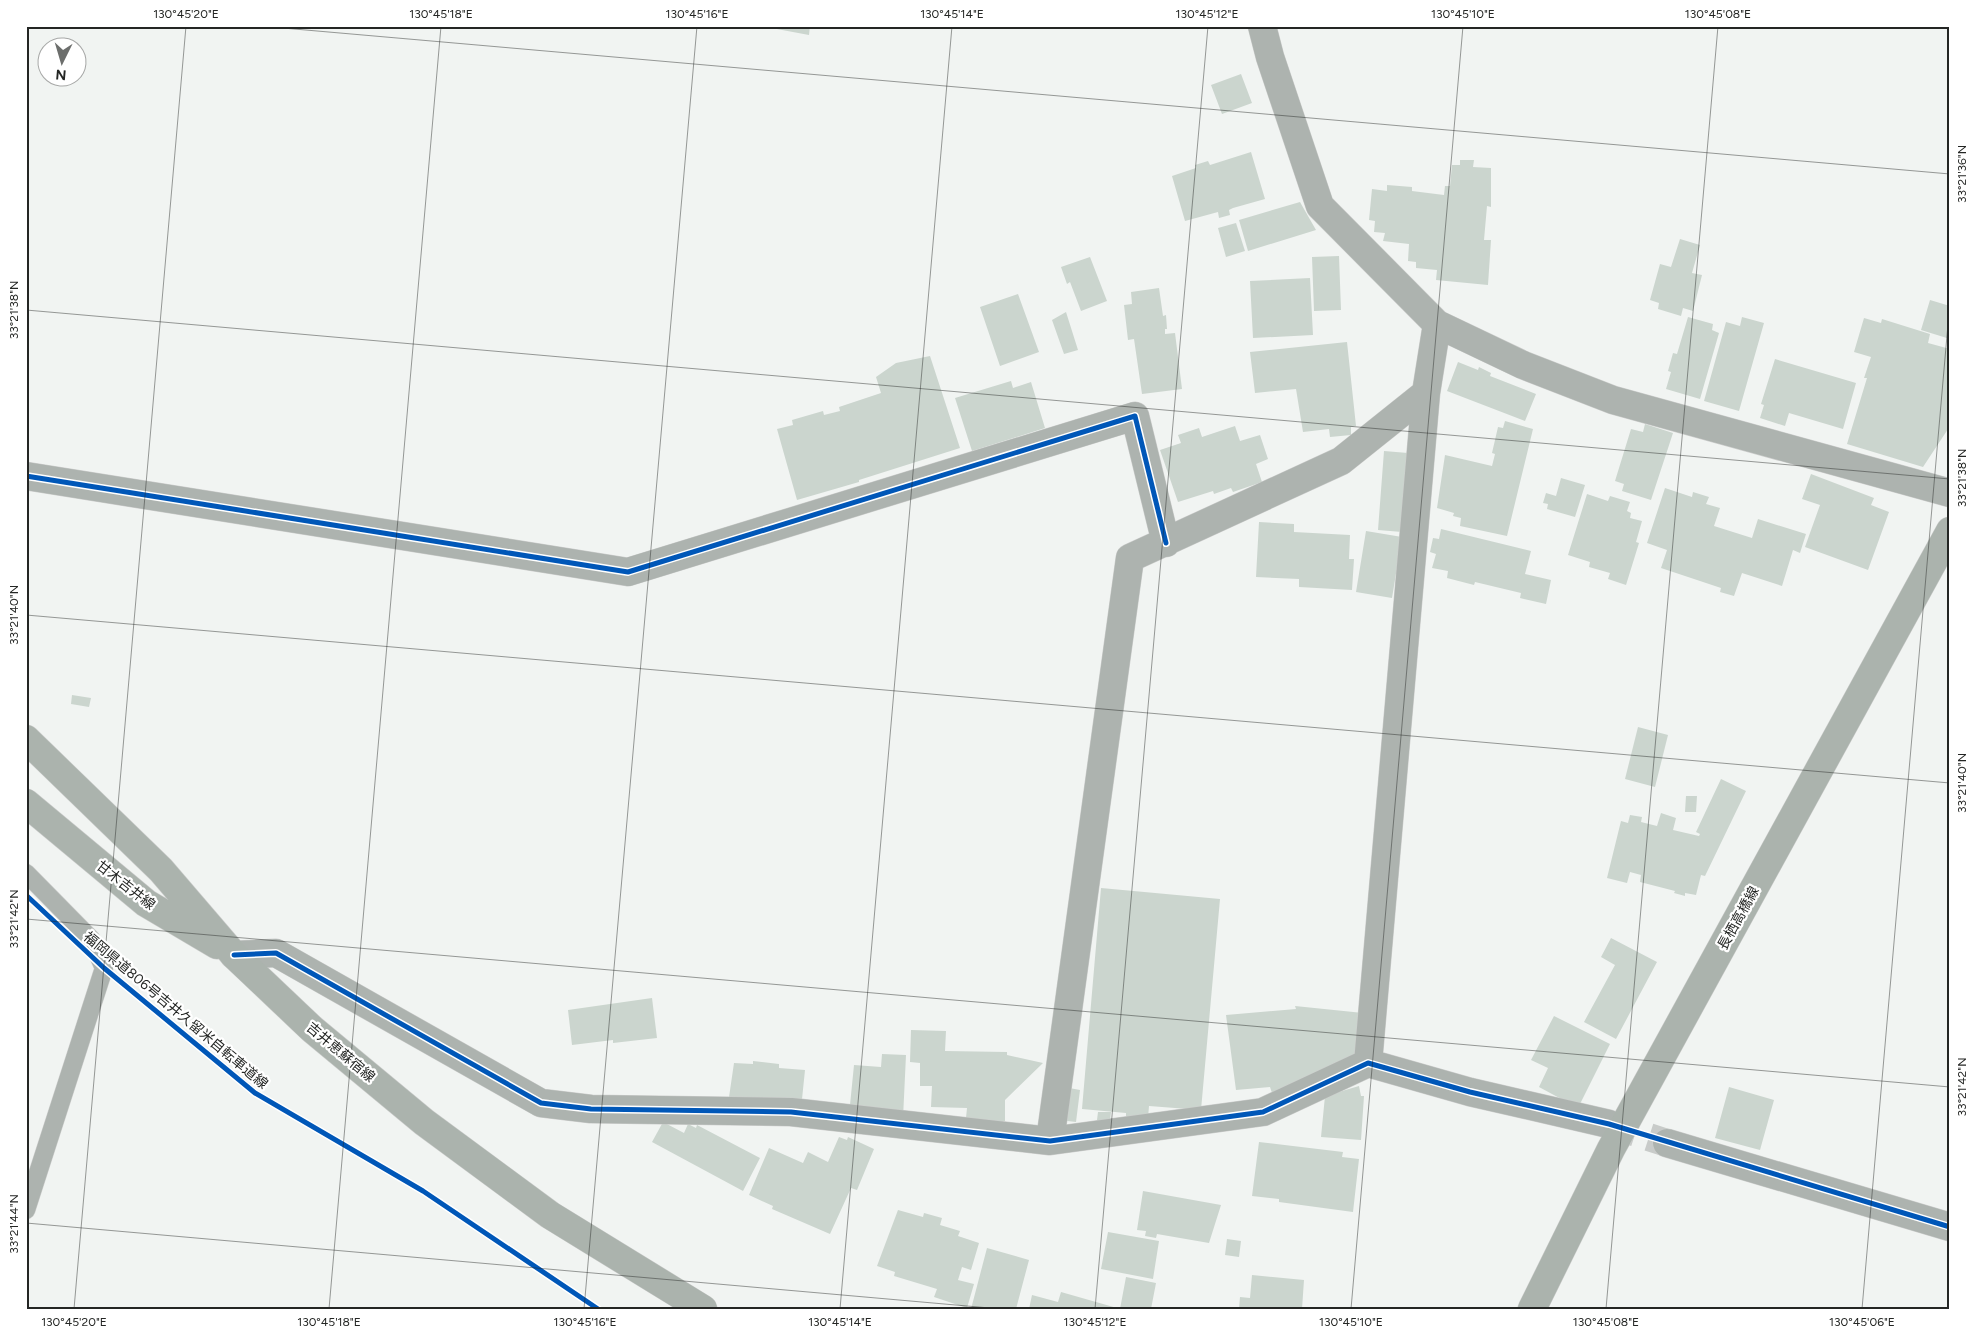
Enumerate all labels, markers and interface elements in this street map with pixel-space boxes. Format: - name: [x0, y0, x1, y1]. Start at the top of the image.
- text: 130°45'20"E: [153, 7, 219, 21]
- text: 130°45'18"E: [409, 7, 473, 21]
- text: 130°45'16"E: [665, 7, 729, 21]
- text: 130°45'14"E: [920, 7, 984, 21]
- text: 130°45'12"E: [1176, 7, 1238, 21]
- text: 130°45'10"E: [1431, 7, 1495, 21]
- text: 130°45'08"E: [1685, 7, 1751, 21]
- north arrow: [38, 38, 88, 88]
- text: N: [55, 66, 67, 83]
- text: 33°21'36"N: [1955, 145, 1969, 203]
- text: 33°21'38"N: [7, 281, 21, 339]
- text: 33°21'38"N: [1955, 449, 1969, 507]
- text: 33°21'40"N: [7, 585, 21, 645]
- text: 33°21'40"N: [1955, 753, 1969, 813]
- street label: 甘木吉井線: [93, 857, 159, 914]
- street label: 長栖高橋線: [1714, 884, 1763, 953]
- text: 33°21'42"N: [7, 890, 21, 948]
- street label: 福岡県道806号吉井久留米自転車道線: [80, 928, 271, 1093]
- street label: 吉井恵蘇宿線: [303, 1019, 378, 1086]
- text: 33°21'42"N: [1955, 1058, 1969, 1116]
- text: 33°21'44"N: [7, 1194, 21, 1254]
- text: 130°45'20"E: [41, 1315, 107, 1329]
- text: 130°45'18"E: [297, 1315, 361, 1329]
- text: 130°45'16"E: [553, 1315, 617, 1329]
- text: 130°45'14"E: [808, 1315, 872, 1329]
- text: 130°45'12"E: [1064, 1315, 1126, 1329]
- text: 130°45'10"E: [1319, 1315, 1383, 1329]
- text: 130°45'08"E: [1573, 1315, 1639, 1329]
- text: 130°45'06"E: [1829, 1315, 1895, 1329]

